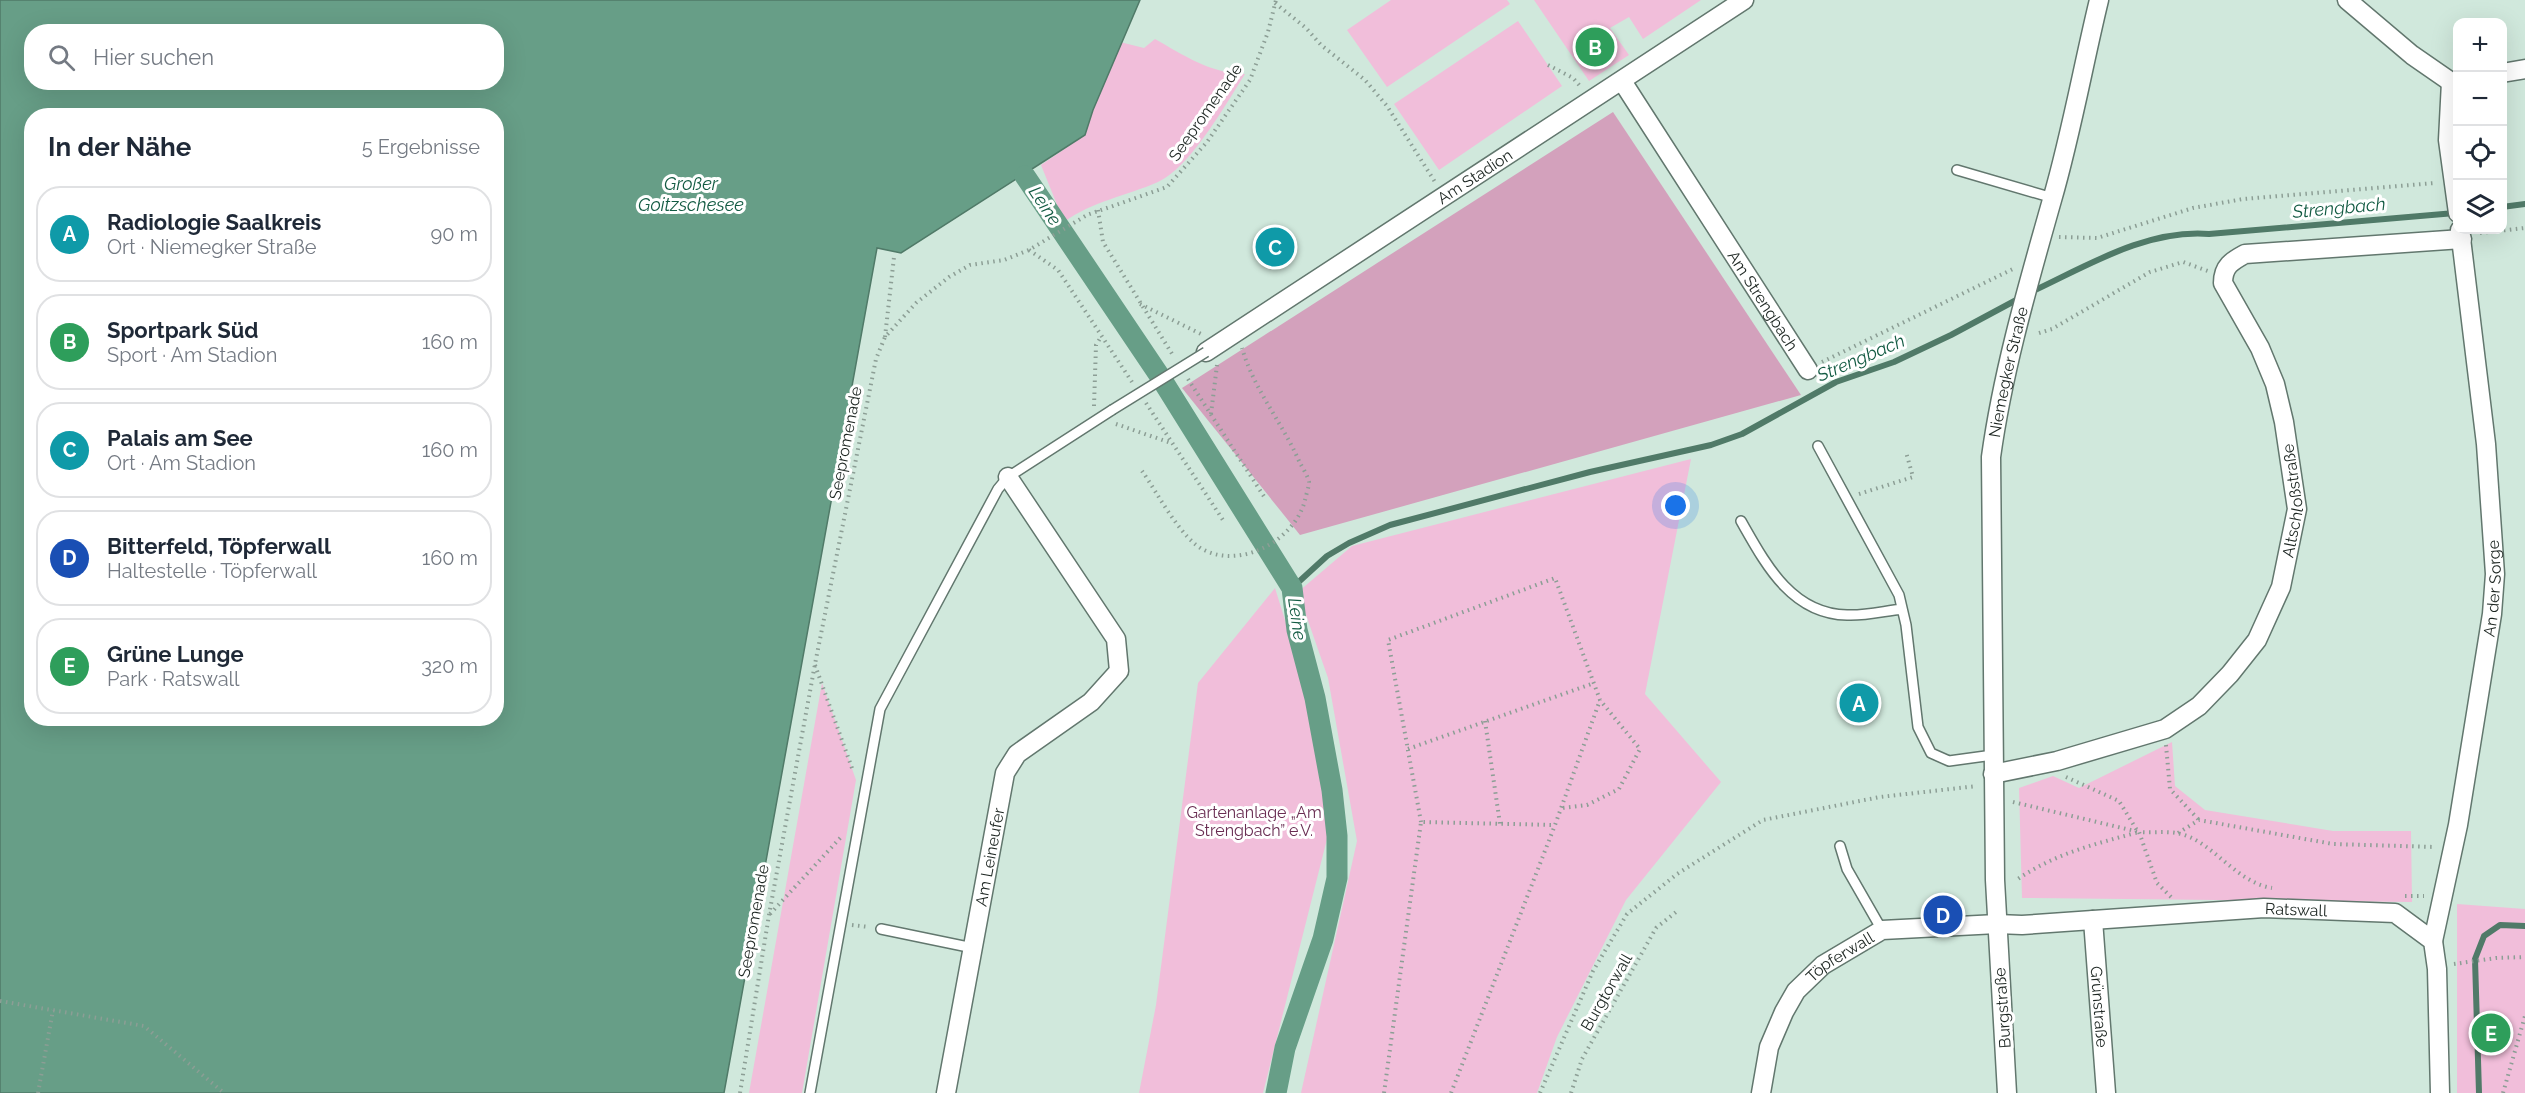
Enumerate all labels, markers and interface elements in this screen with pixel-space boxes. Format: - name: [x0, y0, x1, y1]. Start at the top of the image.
- map controls: [2453, 18, 2507, 234]
- button: +: [2453, 18, 2507, 72]
- search box: [24, 24, 504, 90]
- pin: B: [1576, 24, 1614, 70]
- icon: search: [45, 41, 78, 74]
- text: Hier suchen: [93, 44, 214, 70]
- street label: Seepromenade: [1165, 60, 1246, 165]
- button: −: [2453, 72, 2507, 126]
- button: locate: [2453, 126, 2507, 180]
- text: In der Nähe: [48, 132, 191, 162]
- text: 5 Ergebnisse: [362, 135, 480, 159]
- street label: Am Stadion: [1434, 145, 1516, 208]
- water label: Großer Goitzschesee: [638, 173, 744, 215]
- button: layers: [2453, 180, 2507, 234]
- water label: Leine: [1025, 182, 1066, 230]
- water label: Strengbach: [2291, 193, 2386, 222]
- text: Radiologie Saalkreis: [107, 209, 321, 235]
- text: A: [63, 222, 76, 246]
- text: 90 m: [431, 222, 478, 246]
- pin: C: [1256, 224, 1294, 270]
- text: Ort · Niemegker Straße: [107, 235, 316, 259]
- street label: Am Strengbach: [1724, 247, 1802, 354]
- street label: Niemegker Straße: [1985, 305, 2032, 439]
- text: Sportpark Süd: [107, 317, 259, 343]
- text: B: [63, 330, 76, 354]
- text: 160 m: [422, 330, 478, 354]
- water label: Strengbach: [1813, 330, 1908, 386]
- text: Sport · Am Stadion: [107, 343, 277, 367]
- street label: Seepromenade: [825, 385, 866, 501]
- text: Palais am See: [107, 425, 253, 451]
- text: C: [63, 438, 76, 462]
- text: 160 m: [422, 438, 478, 462]
- street label: Altschloßstraße: [2278, 443, 2307, 559]
- text: Ort · Am Stadion: [107, 451, 256, 475]
- your location: [1661, 491, 1690, 520]
- text: Bitterfeld, Töpferwall: [107, 533, 331, 559]
- street label: An der Sorge: [2479, 539, 2505, 638]
- text: D: [62, 546, 77, 570]
- text: 160 m: [422, 546, 478, 570]
- text: Haltestelle · Töpferwall: [107, 559, 317, 583]
- water label: Leine: [1284, 596, 1311, 642]
- text: Grüne Lunge: [107, 641, 244, 667]
- text: E: [63, 654, 76, 678]
- text: 320 m: [421, 654, 478, 678]
- text: Park · Ratswall: [107, 667, 240, 691]
- pin: A: [1840, 680, 1878, 726]
- park label: Gartenanlage „Am Strengbach” e.V.: [1186, 803, 1322, 840]
- street label: Am Leineufer: [972, 806, 1008, 908]
- street label: Seepromenade: [734, 863, 773, 979]
- pin: D: [1924, 892, 1962, 938]
- street label: Ratswall: [2265, 899, 2328, 920]
- street label: Töpferwall: [1802, 928, 1878, 986]
- street label: Burgtorwall: [1577, 950, 1636, 1034]
- street label: Grünstraße: [2086, 965, 2112, 1048]
- street label: Burgstraße: [1990, 967, 2015, 1049]
- pin: E: [2472, 1010, 2510, 1056]

